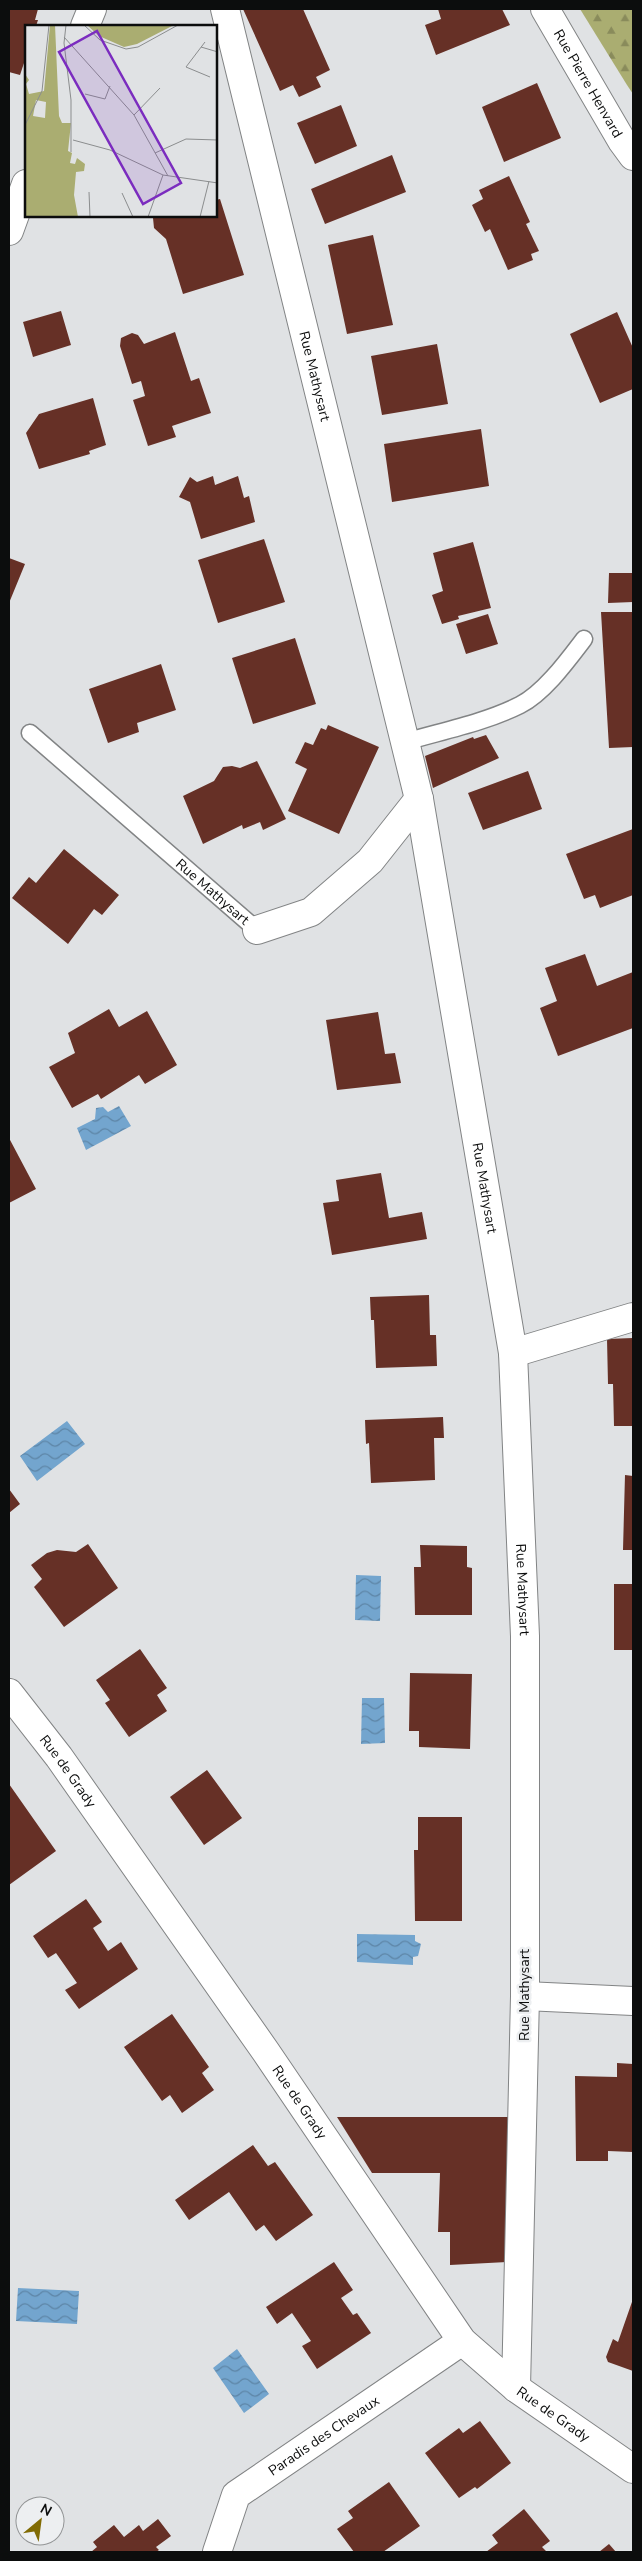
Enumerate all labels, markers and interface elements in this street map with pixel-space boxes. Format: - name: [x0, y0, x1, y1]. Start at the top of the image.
- inset map: [25, 25, 218, 218]
- street label: Rue Pierre Henvard: [549, 26, 627, 141]
- street label: Rue Mathysart: [294, 329, 335, 423]
- street label: Rue Mathysart: [171, 855, 253, 929]
- street label: Rue Mathysart: [467, 1141, 502, 1235]
- street label: Rue Mathysart: [511, 1543, 534, 1636]
- street label: Rue de Grady: [35, 1731, 101, 1812]
- street label: Rue Mathysart: [515, 1949, 534, 2041]
- street label: Rue de Grady: [268, 2062, 332, 2144]
- street label: Rue de Grady: [513, 2382, 594, 2447]
- street label: Paradis des Chevaux: [265, 2391, 384, 2480]
- north arrow: [15, 2496, 65, 2546]
- text: N: [37, 2499, 55, 2521]

